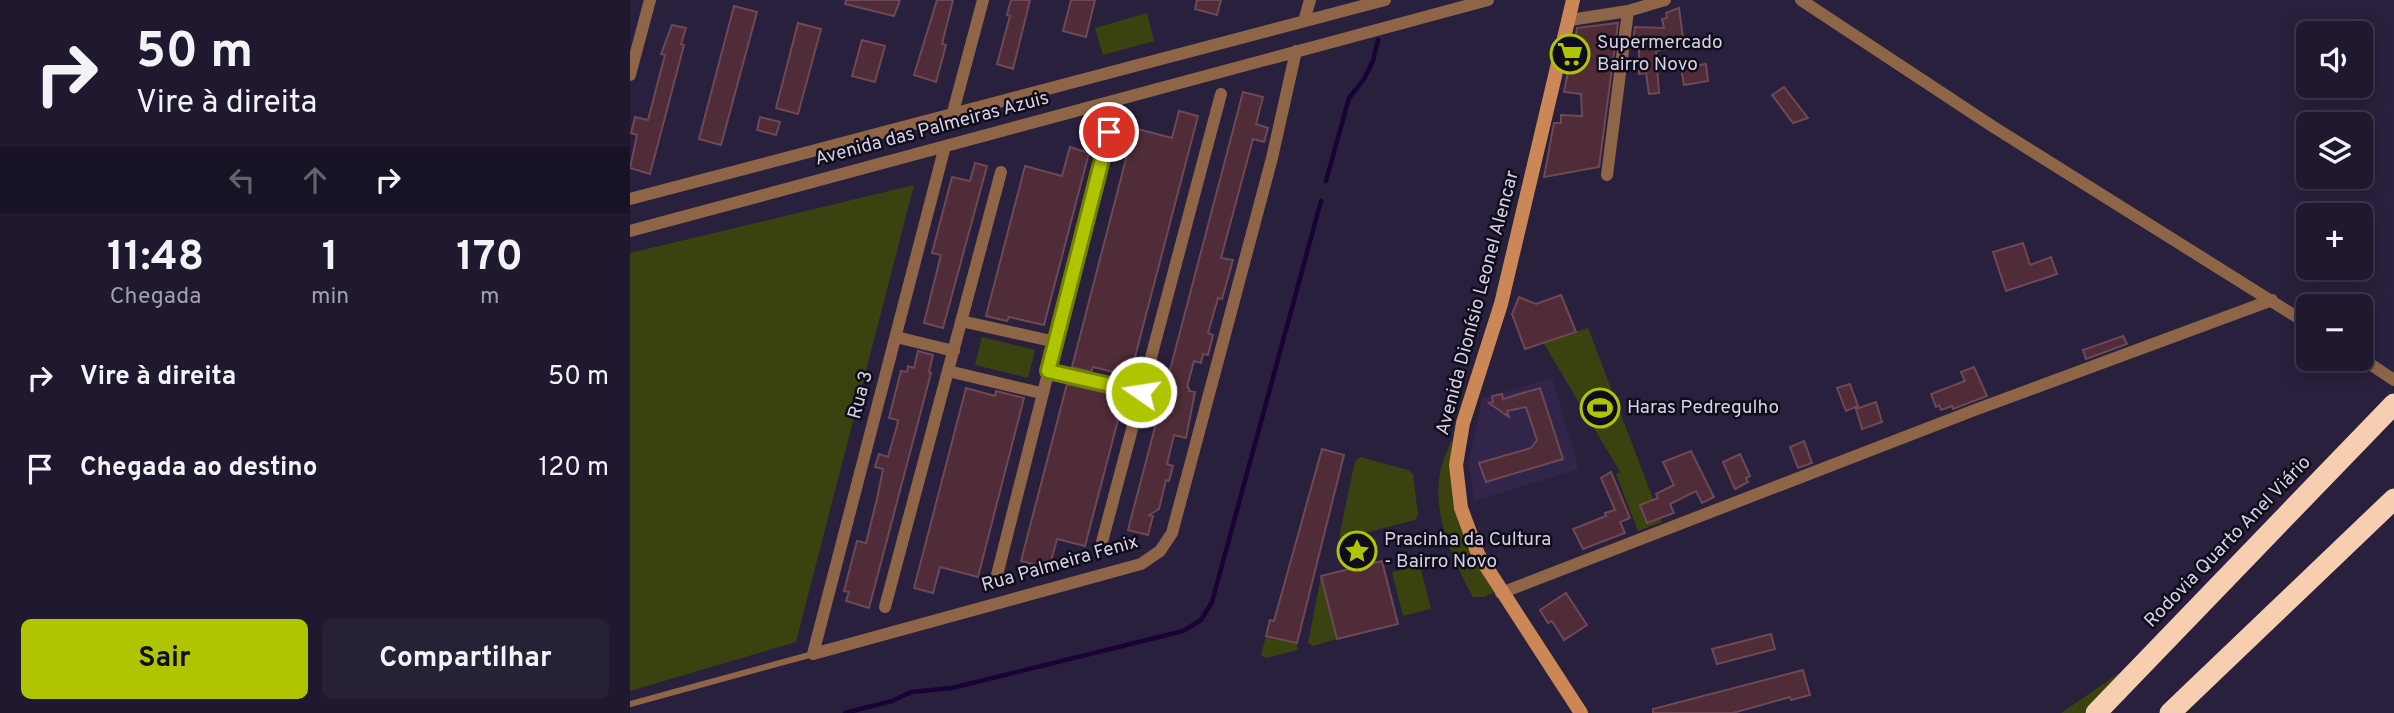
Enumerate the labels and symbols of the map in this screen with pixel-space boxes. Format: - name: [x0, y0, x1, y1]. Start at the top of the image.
- place label: Supermercado Bairro Novo: [1597, 31, 1723, 77]
- supermarket icon: Supermercado Bairro Novo: [1549, 33, 1591, 75]
- street label: Avenida das Palmeiras Azuis: [812, 86, 1052, 172]
- pin: [1079, 102, 1139, 162]
- street label: Avenida Dionísio Leonel Alencar: [1431, 167, 1525, 438]
- position arrow: [1104, 355, 1178, 429]
- street label: Rua 3: [843, 368, 879, 422]
- sports icon: Haras Pedregulho: [1579, 387, 1621, 429]
- place label: Haras Pedregulho: [1627, 396, 1779, 420]
- street label: Rodovia Quarto Anel Viário: [2140, 451, 2316, 633]
- place label: Pracinha da Cultura - Bairro Novo: [1384, 528, 1551, 574]
- street label: Rua Palmeira Fenix: [979, 530, 1141, 598]
- place icon: Pracinha da Cultura - Bairro Novo: [1336, 530, 1378, 572]

